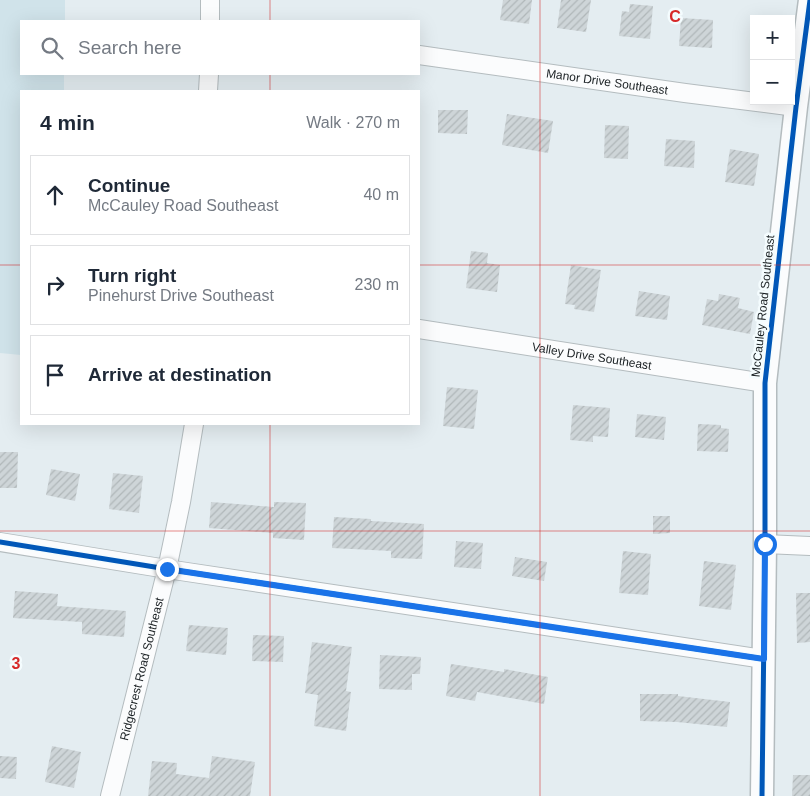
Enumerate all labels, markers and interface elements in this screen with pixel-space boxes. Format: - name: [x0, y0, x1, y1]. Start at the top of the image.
- text: C: [669, 8, 681, 25]
- map controls: [750, 15, 795, 105]
- button: +: [750, 15, 795, 60]
- search box: [20, 20, 420, 75]
- icon: search: [38, 34, 66, 62]
- text: Search here: [78, 37, 182, 58]
- button: −: [750, 60, 795, 105]
- street label: Manor Drive Southeast: [545, 66, 670, 98]
- text: 4 min: [40, 111, 95, 134]
- text: Walk · 270 m: [306, 114, 400, 131]
- text: Continue: [88, 175, 170, 196]
- icon: ahead: [41, 181, 69, 209]
- text: 40 m: [363, 186, 399, 203]
- text: McCauley Road Southeast: [88, 197, 278, 214]
- street label: McCauley Road Southeast: [749, 234, 777, 378]
- text: Turn right: [88, 265, 176, 286]
- icon: right: [41, 271, 69, 299]
- text: 230 m: [355, 276, 399, 293]
- text: Pinehurst Drive Southeast: [88, 287, 274, 304]
- street label: Valley Drive Southeast: [531, 340, 653, 373]
- icon: arrive: [41, 361, 69, 389]
- text: Arrive at destination: [88, 364, 272, 385]
- route start: [754, 533, 777, 556]
- route end: [156, 558, 179, 581]
- street label: Ridgecrest Road Southeast: [117, 595, 167, 742]
- text: 3: [12, 655, 21, 672]

